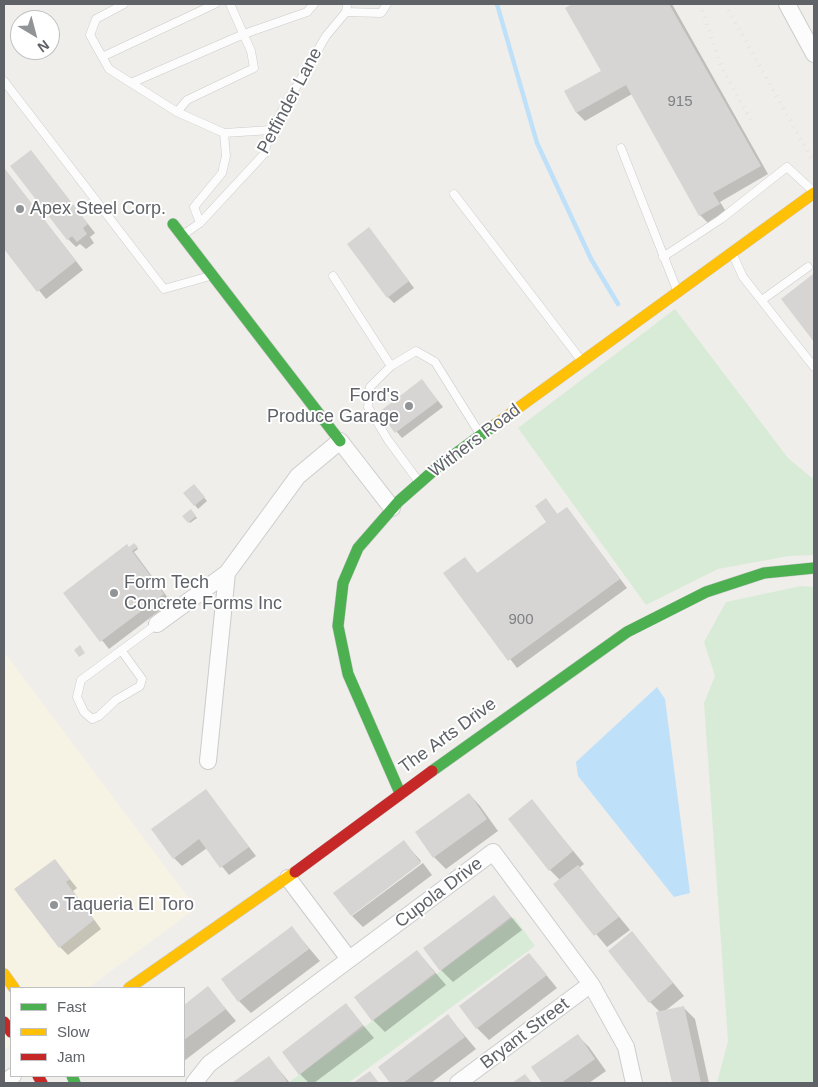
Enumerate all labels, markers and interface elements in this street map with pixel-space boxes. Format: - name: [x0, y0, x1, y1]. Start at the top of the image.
- north arrow: [10, 10, 60, 60]
- text: N: [35, 37, 52, 56]
- street label: Petfinder Lane: [253, 44, 327, 158]
- house number: 915: [667, 93, 693, 111]
- place label: Apex Steel Corp.: [30, 198, 166, 220]
- marker: Apex Steel Corp.: [14, 203, 26, 215]
- place label: Ford's Produce Garage: [267, 385, 399, 428]
- marker: Ford's Produce Garage: [403, 400, 415, 412]
- street label: Withers Road: [425, 400, 525, 482]
- place label: Form Tech Concrete Forms Inc: [124, 572, 282, 614]
- marker: Form Tech Concrete Forms Inc: [108, 587, 120, 599]
- house number: 900: [508, 611, 534, 629]
- street label: The Arts Drive: [395, 693, 501, 779]
- street label: Cupola Drive: [391, 853, 487, 933]
- place label: Taqueria El Toro: [64, 894, 194, 916]
- marker: Taqueria El Toro: [48, 899, 60, 911]
- legend: [10, 987, 185, 1077]
- street label: Bryant Street: [477, 994, 573, 1074]
- text: Fast: [57, 998, 86, 1015]
- text: Slow: [57, 1023, 90, 1040]
- text: Jam: [57, 1048, 85, 1065]

